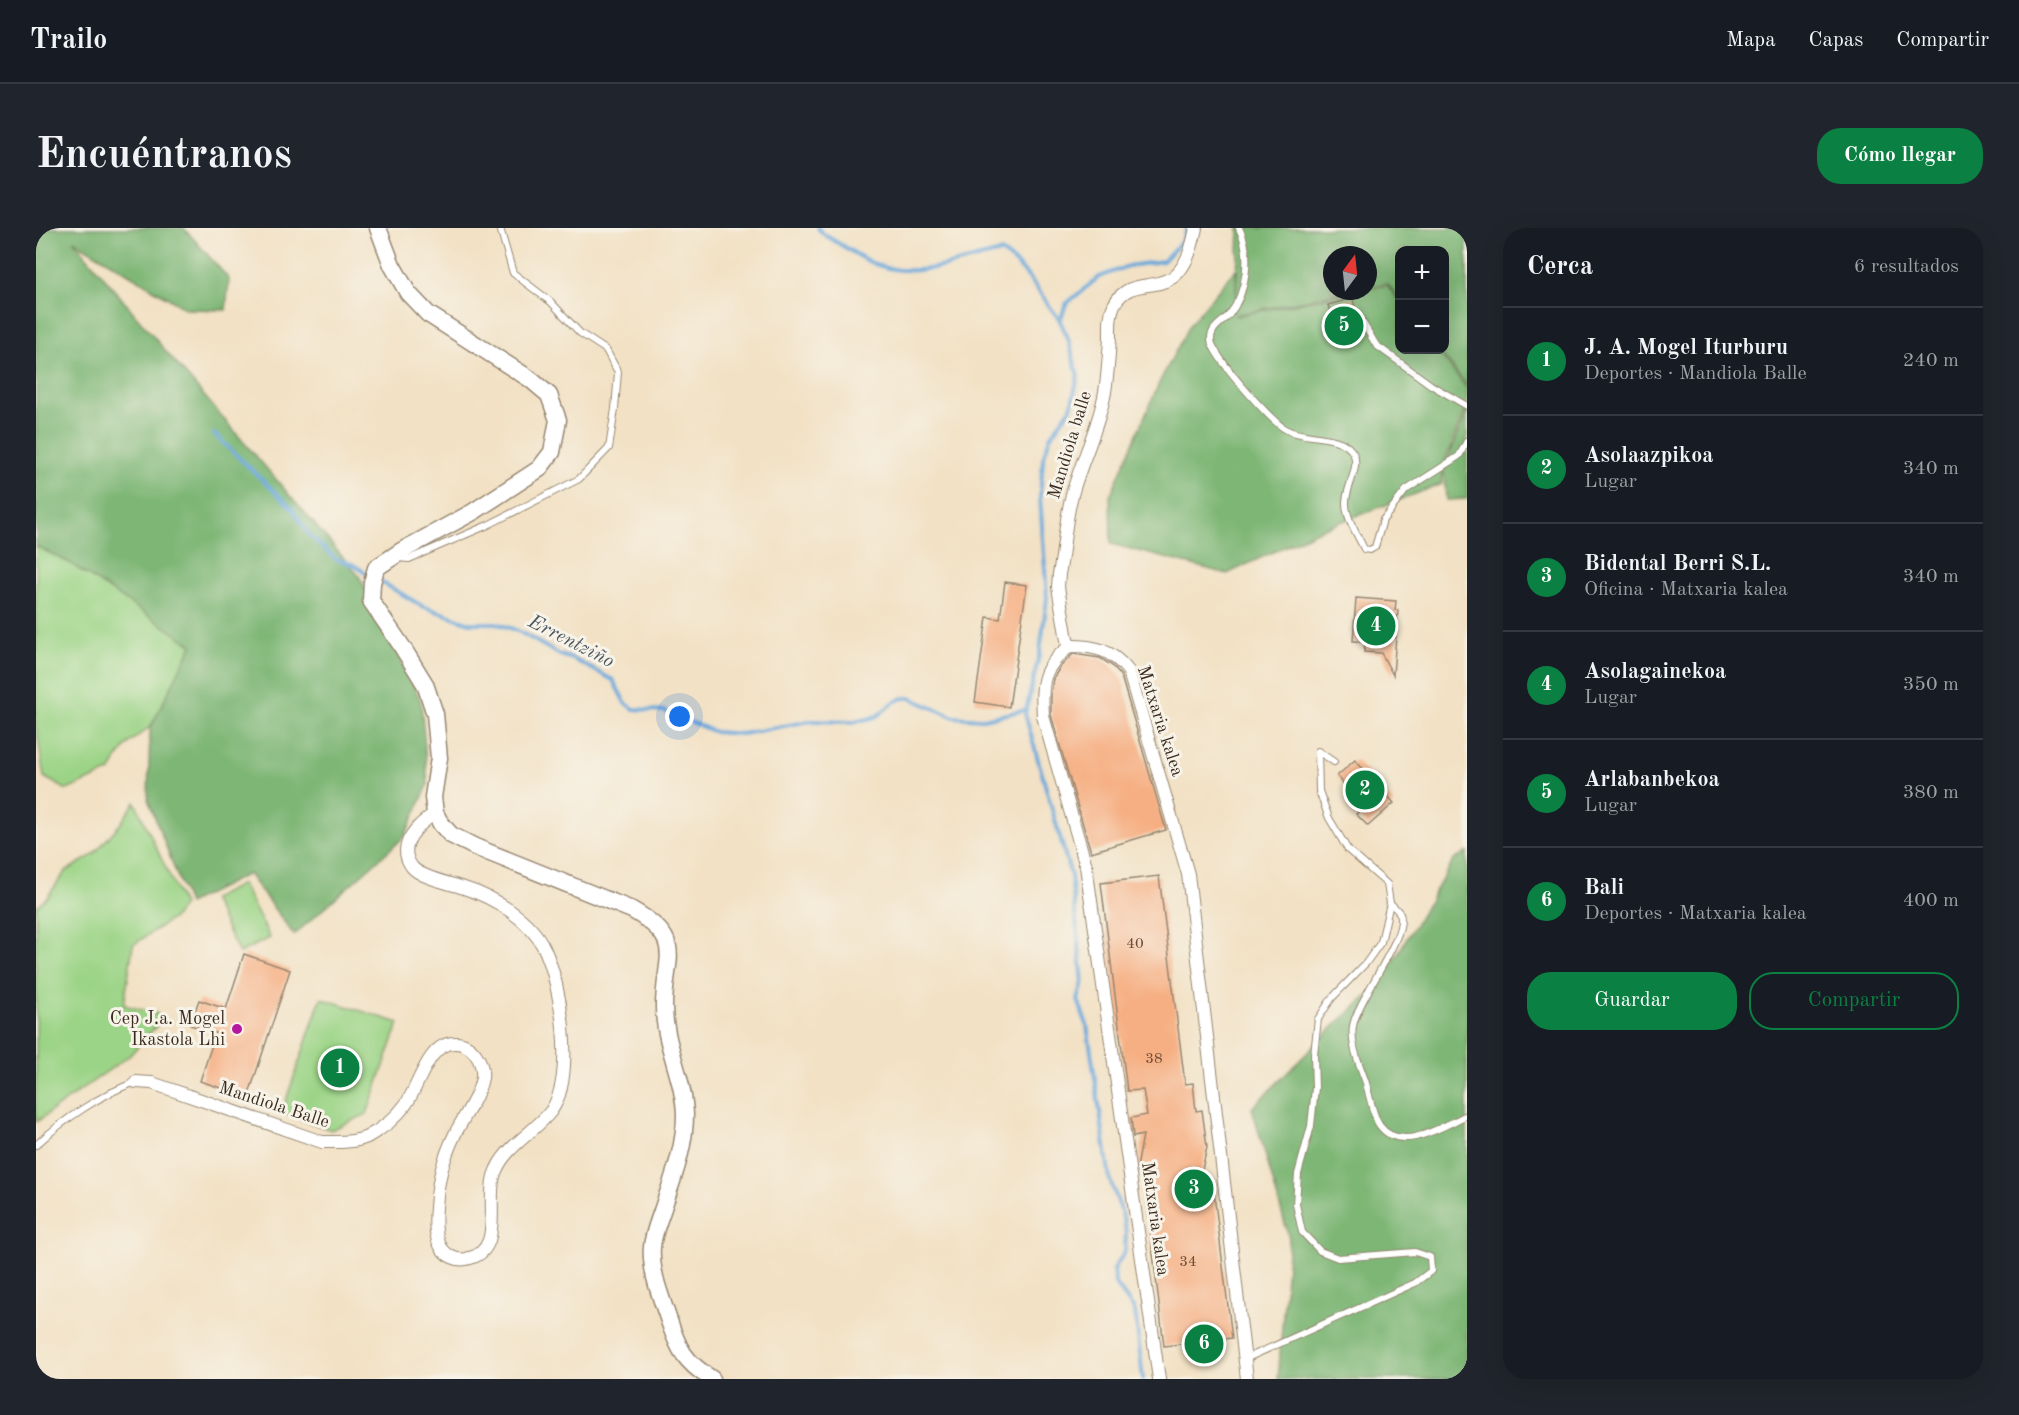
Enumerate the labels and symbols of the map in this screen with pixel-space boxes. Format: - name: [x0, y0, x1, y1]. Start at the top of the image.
- north arrow: [1323, 246, 1377, 300]
- pin: 5: [1324, 304, 1364, 348]
- street label: Mandiola balle: [1045, 389, 1095, 501]
- pin: 4: [1356, 604, 1396, 648]
- water label: Errentziño: [524, 611, 617, 672]
- street label: Matxaria kalea: [1134, 664, 1186, 779]
- your location: [665, 702, 694, 731]
- pin: 2: [1346, 768, 1384, 812]
- house number: 40: [1126, 937, 1144, 952]
- place label: Cep J.a. Mogel Ikastola Lhi: [110, 1010, 225, 1049]
- marker: Cep J.a. Mogel Ikastola Lhi: [230, 1022, 244, 1036]
- pin: 1: [320, 1046, 360, 1090]
- house number: 38: [1145, 1052, 1163, 1067]
- street label: Mandiola Balle: [217, 1079, 331, 1131]
- street label: Matxaria kalea: [1138, 1161, 1172, 1277]
- pin: 3: [1174, 1166, 1214, 1212]
- house number: 34: [1179, 1255, 1197, 1270]
- pin: 6: [1184, 1322, 1224, 1366]

